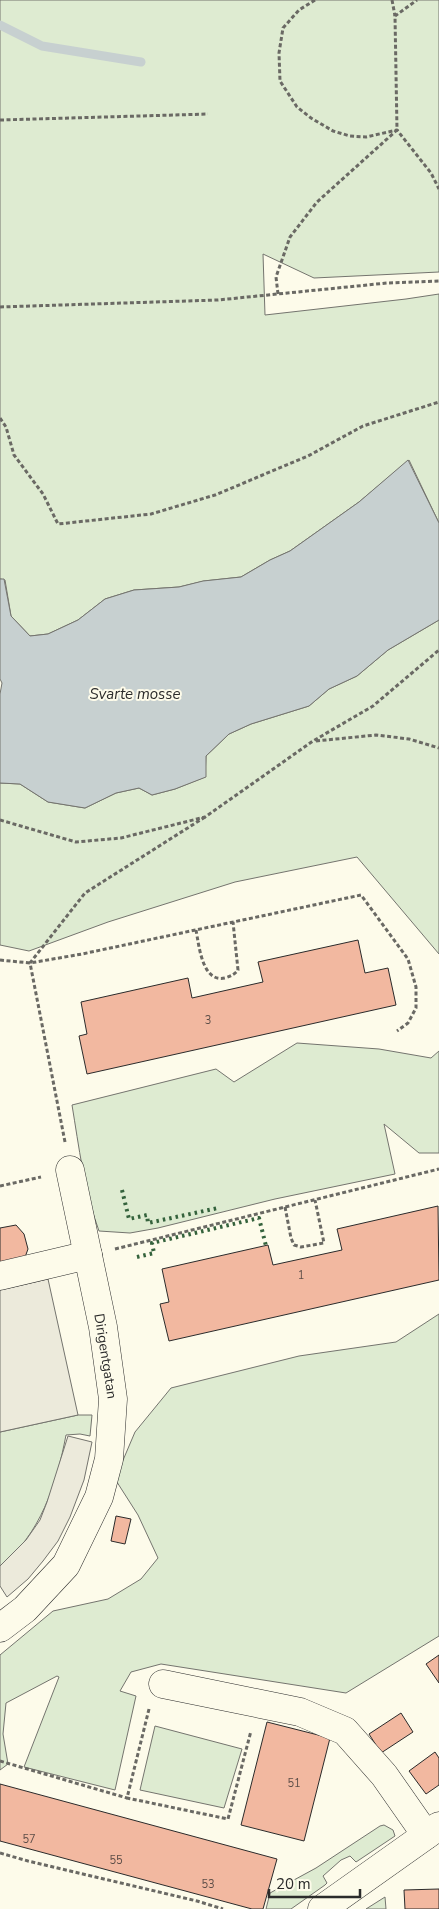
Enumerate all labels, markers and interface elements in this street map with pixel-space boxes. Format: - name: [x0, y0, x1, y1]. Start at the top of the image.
- water label: Svarte mosse: [89, 684, 181, 704]
- house number: 3: [205, 1013, 211, 1028]
- house number: 1: [298, 1268, 304, 1283]
- street label: Dirigentgatan: [89, 1312, 122, 1400]
- house number: 51: [287, 1776, 301, 1791]
- house number: 57: [22, 1832, 36, 1847]
- house number: 55: [109, 1853, 123, 1868]
- scale bar: [269, 1866, 360, 1898]
- text: 20 m: [276, 1874, 311, 1894]
- house number: 53: [201, 1877, 215, 1892]

